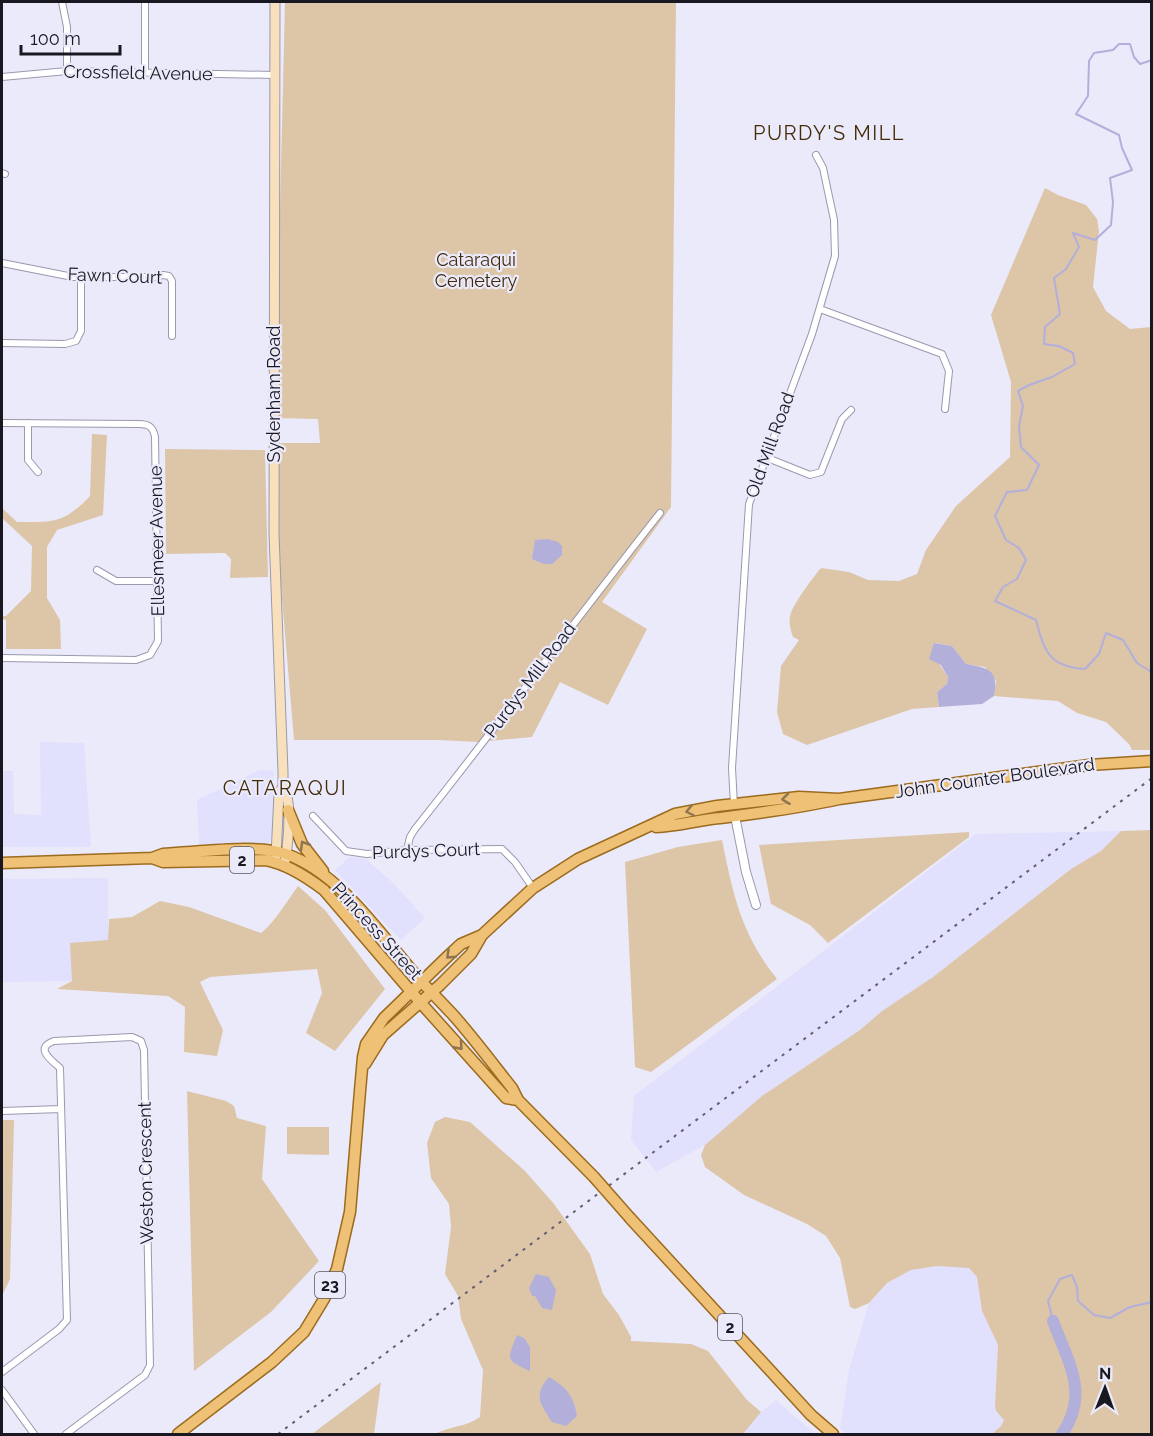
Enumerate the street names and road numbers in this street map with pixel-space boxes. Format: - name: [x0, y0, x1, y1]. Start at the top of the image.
- street label: Crossfield Avenue: [63, 61, 213, 84]
- street label: Fawn Court: [67, 263, 163, 288]
- street label: Sydenham Road: [263, 326, 284, 462]
- street label: Old Mill Road: [741, 389, 798, 501]
- street label: Ellesmeer Avenue: [145, 465, 168, 617]
- street label: Purdys Mill Road: [479, 618, 580, 741]
- street label: John Counter Boulevard: [894, 753, 1096, 802]
- street label: Purdys Court: [372, 838, 480, 863]
- road number: 2: [230, 847, 254, 873]
- street label: Princess Street: [328, 878, 427, 984]
- street label: Weston Crescent: [134, 1101, 157, 1245]
- road number: 23: [315, 1272, 345, 1298]
- road number: 2: [718, 1314, 742, 1340]

